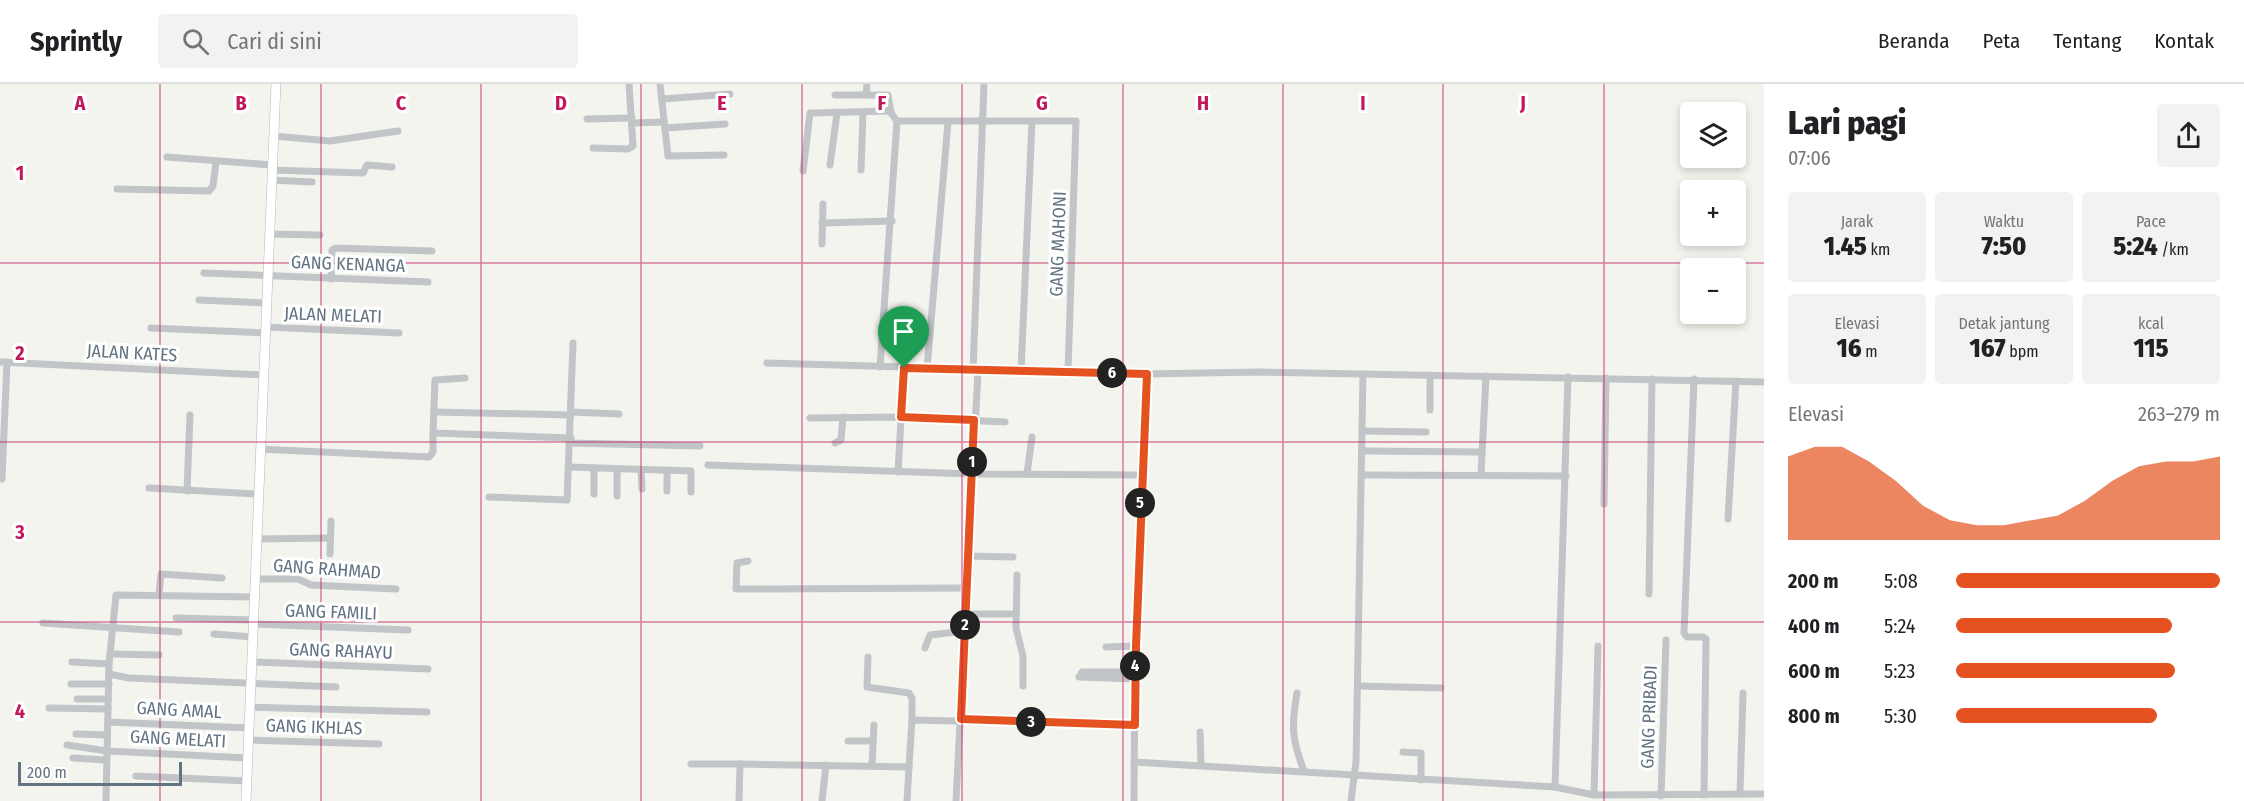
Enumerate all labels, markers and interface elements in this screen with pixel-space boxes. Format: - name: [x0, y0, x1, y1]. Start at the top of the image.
- search box: [158, 14, 578, 68]
- text: Sprintly: [30, 25, 122, 58]
- icon: search: [179, 25, 212, 58]
- text: Cari di sini: [227, 28, 322, 55]
- text: Beranda: [1878, 28, 1950, 54]
- text: Peta: [1983, 28, 2020, 54]
- text: Tentang: [2053, 28, 2121, 54]
- text: Kontak: [2154, 28, 2214, 54]
- text: A: [74, 91, 87, 115]
- text: B: [235, 91, 247, 115]
- text: C: [396, 91, 407, 115]
- text: D: [555, 91, 567, 115]
- text: E: [717, 91, 727, 115]
- text: F: [878, 91, 887, 115]
- text: G: [1036, 91, 1048, 115]
- text: H: [1197, 91, 1209, 115]
- text: I: [1360, 91, 1366, 115]
- text: J: [1519, 91, 1526, 115]
- map controls: [1680, 102, 1746, 324]
- button: layers: [1680, 102, 1746, 168]
- text: Lari pagi: [1788, 103, 1906, 143]
- button: share: [2157, 104, 2220, 167]
- text: 07:06: [1788, 146, 1831, 170]
- text: 1: [16, 161, 24, 185]
- button: +: [1680, 180, 1746, 246]
- street label: GANG MAHONI: [1045, 191, 1071, 297]
- text: Jarak: [1841, 212, 1873, 231]
- text: Waktu: [1984, 212, 2024, 231]
- text: Pace: [2136, 212, 2166, 231]
- text: 1.45: [1824, 231, 1867, 262]
- text: 7:50: [1982, 231, 2026, 262]
- text: 5:24: [2113, 231, 2158, 262]
- text: km: [1867, 240, 1890, 259]
- text: /km: [2158, 240, 2189, 259]
- street label: GANG KENANGA: [290, 251, 406, 277]
- button: −: [1680, 258, 1746, 324]
- street label: JALAN MELATI: [284, 302, 382, 328]
- pin: [878, 306, 929, 368]
- text: Elevasi: [1835, 314, 1879, 333]
- text: Detak jantung: [1958, 314, 2050, 333]
- text: kcal: [2138, 314, 2164, 333]
- icon: arrive: [887, 315, 920, 348]
- text: 16: [1836, 333, 1862, 364]
- text: 167: [1970, 333, 2005, 364]
- text: 115: [2133, 333, 2169, 364]
- street label: JALAN KATES: [86, 340, 178, 366]
- text: 2: [14, 341, 25, 365]
- text: m: [1862, 342, 1878, 361]
- text: bpm: [2005, 342, 2039, 361]
- pin: 6: [1097, 358, 1127, 388]
- text: 6: [1108, 363, 1116, 382]
- text: Elevasi: [1788, 402, 1844, 426]
- text: 263–279 m: [2138, 402, 2220, 426]
- pin: 1: [957, 447, 987, 477]
- text: 1: [969, 452, 975, 471]
- pin: 5: [1125, 488, 1155, 518]
- text: 5: [1136, 493, 1144, 512]
- text: 3: [14, 520, 25, 544]
- street label: GANG RAHMAD: [272, 554, 382, 584]
- text: 200 m: [1788, 569, 1839, 593]
- text: 5:08: [1884, 569, 1918, 593]
- street label: GANG FAMILI: [285, 599, 377, 625]
- pin: 2: [950, 610, 980, 640]
- text: 400 m: [1788, 614, 1840, 638]
- text: 5:24: [1884, 614, 1916, 638]
- text: 2: [961, 615, 969, 634]
- street label: GANG RAHAYU: [289, 638, 393, 664]
- pin: 4: [1120, 651, 1150, 681]
- text: 4: [1131, 656, 1139, 675]
- text: 600 m: [1788, 659, 1840, 683]
- text: 5:23: [1884, 659, 1915, 683]
- street label: GANG PRIBADI: [1636, 665, 1662, 769]
- street label: GANG AMAL: [136, 697, 222, 723]
- text: 4: [15, 699, 25, 723]
- text: 800 m: [1788, 704, 1840, 728]
- text: 5:30: [1884, 704, 1917, 728]
- pin: 3: [1016, 707, 1046, 737]
- text: 3: [1027, 712, 1035, 731]
- street label: GANG IKHLAS: [265, 714, 363, 740]
- street label: GANG MELATI: [129, 726, 227, 752]
- scale bar: [18, 759, 182, 786]
- text: 200 m: [27, 763, 67, 782]

